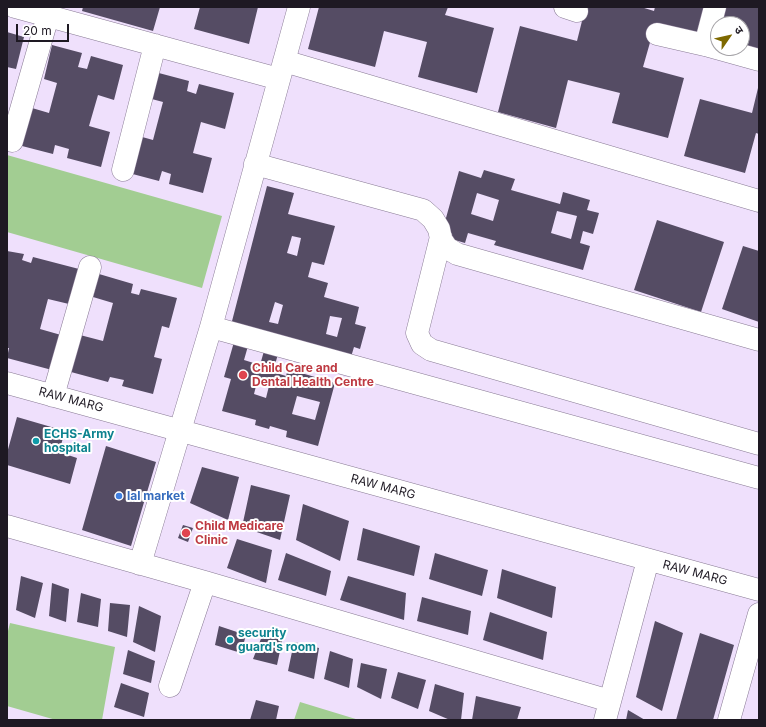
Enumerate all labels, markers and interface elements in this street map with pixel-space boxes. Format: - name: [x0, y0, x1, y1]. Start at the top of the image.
- scale bar: [18, 16, 71, 42]
- north arrow: [710, 16, 750, 56]
- text: 20 m: [23, 23, 52, 38]
- text: उ: [732, 23, 747, 36]
- place label: Child Care and Dental Health Centre: [252, 361, 374, 389]
- marker: Child Care and Dental Health Centre: [237, 369, 249, 381]
- street label: RAW MARG: [37, 384, 105, 416]
- place label: ECHS-Army hospital: [44, 427, 114, 455]
- marker: ECHS-Army hospital: [31, 436, 41, 446]
- street label: RAW MARG: [349, 471, 417, 503]
- place label: lal market: [127, 489, 185, 503]
- marker: lal market: [114, 491, 124, 501]
- place label: Child Medicare Clinic: [195, 519, 283, 547]
- marker: Child Medicare Clinic: [180, 527, 192, 539]
- street label: RAW MARG: [661, 557, 729, 589]
- place label: security guard's room: [238, 626, 316, 654]
- marker: security guard's room: [225, 635, 235, 645]

